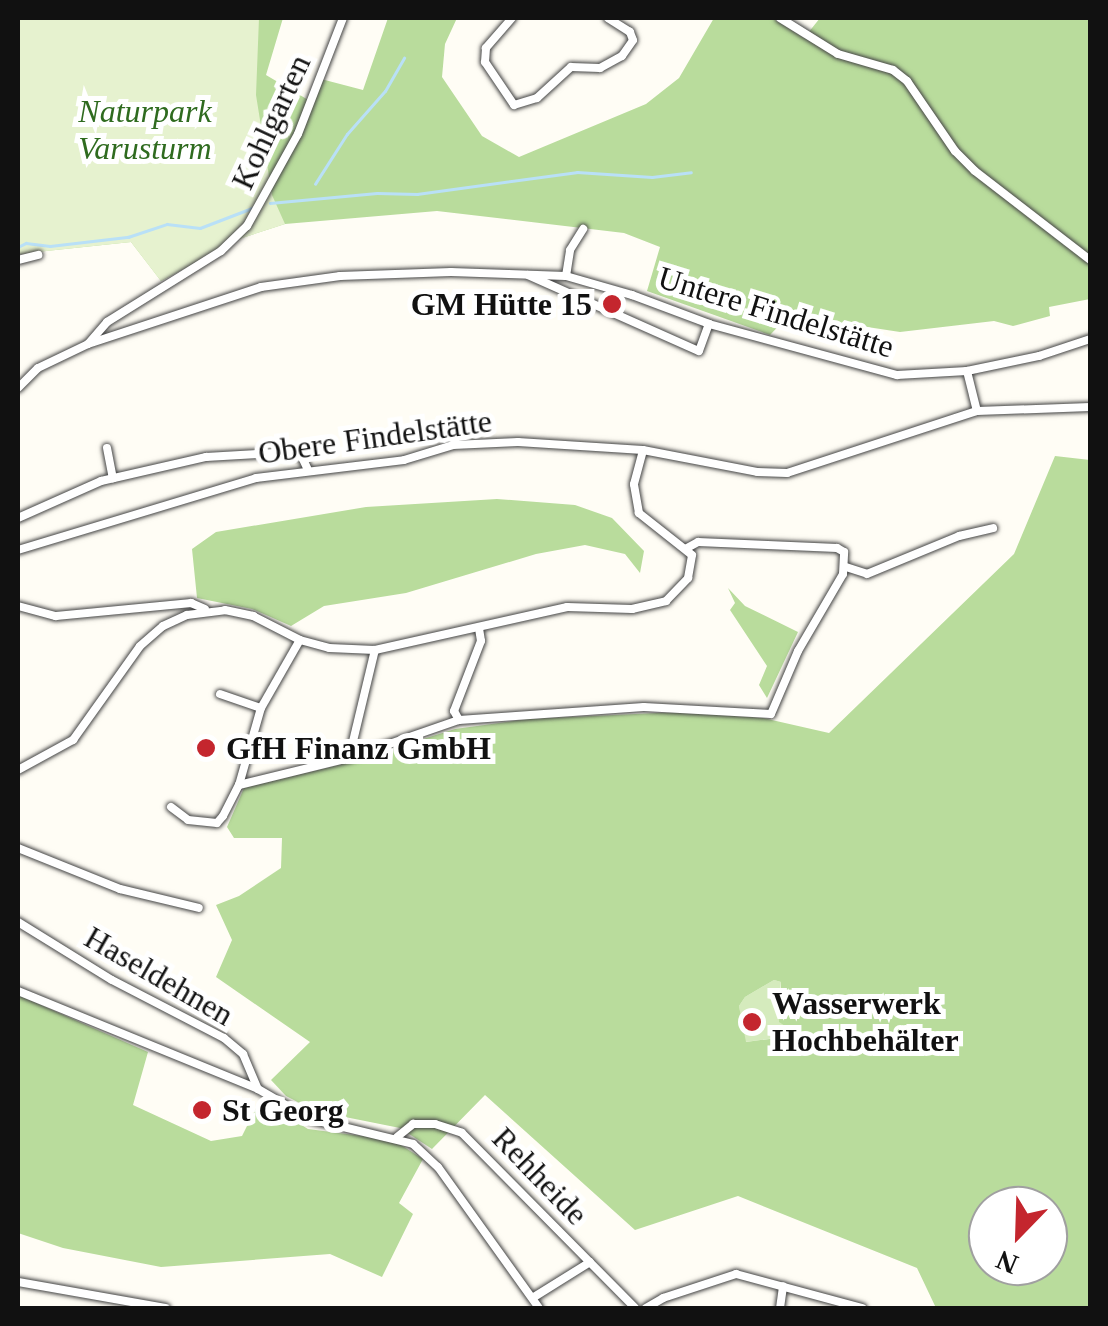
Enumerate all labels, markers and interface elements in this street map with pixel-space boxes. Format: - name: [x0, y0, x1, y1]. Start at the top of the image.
- street label: Kohlgarten: [223, 49, 319, 195]
- park label: Naturpark Varusturm: [78, 93, 212, 168]
- street label: Untere Findelstätte: [654, 258, 898, 366]
- place label: GM Hütte 15: [411, 285, 592, 323]
- marker: GM Hütte 15: [601, 293, 623, 315]
- street label: Obere Findelstätte: [256, 402, 494, 472]
- place label: GfH Finanz GmbH: [226, 729, 491, 767]
- marker: GfH Finanz GmbH: [195, 737, 217, 759]
- street label: Haseldehnen: [78, 918, 240, 1034]
- place label: Wasserwerk Hochbehälter: [772, 985, 959, 1060]
- marker: Wasserwerk Hochbehälter: [741, 1011, 763, 1033]
- place label: St Georg: [222, 1091, 344, 1129]
- marker: St Georg: [191, 1099, 213, 1121]
- street label: Rehheide: [484, 1119, 596, 1233]
- north arrow: [968, 1186, 1068, 1286]
- text: N: [992, 1244, 1022, 1280]

